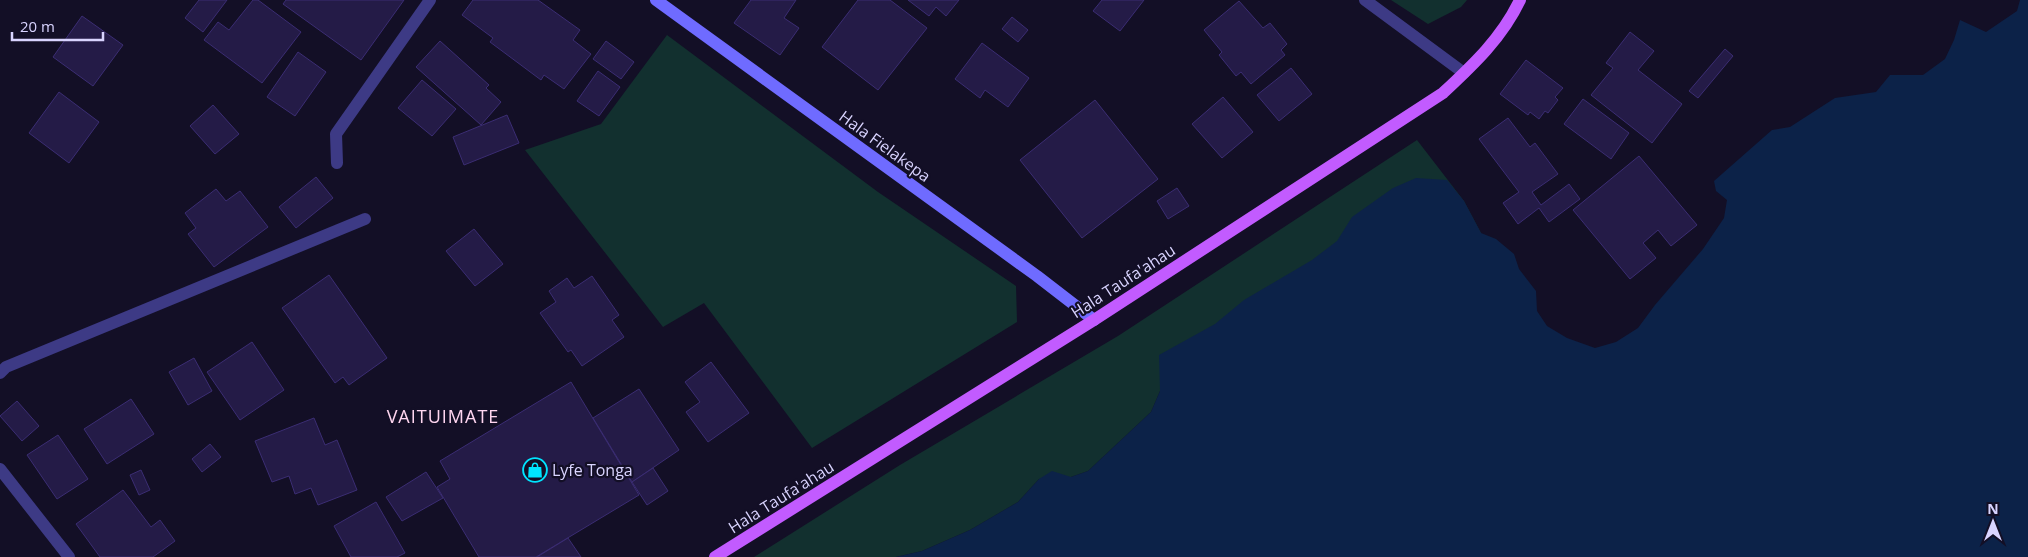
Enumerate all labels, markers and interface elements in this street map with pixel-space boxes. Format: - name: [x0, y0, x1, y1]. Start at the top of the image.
- scale bar: [12, 10, 104, 42]
- text: 20 m: [20, 16, 55, 36]
- street label: Hala Fielakepa: [835, 105, 935, 187]
- street label: Hala Taufa'ahau: [1066, 239, 1180, 323]
- district label: VAITUIMATE: [387, 404, 499, 428]
- street label: Hala Taufa'ahau: [724, 456, 838, 538]
- shop icon: Lyfe Tonga: [522, 457, 548, 483]
- place label: Lyfe Tonga: [552, 459, 633, 481]
- north arrow: [1968, 497, 2018, 547]
- text: N: [1987, 499, 1999, 518]

